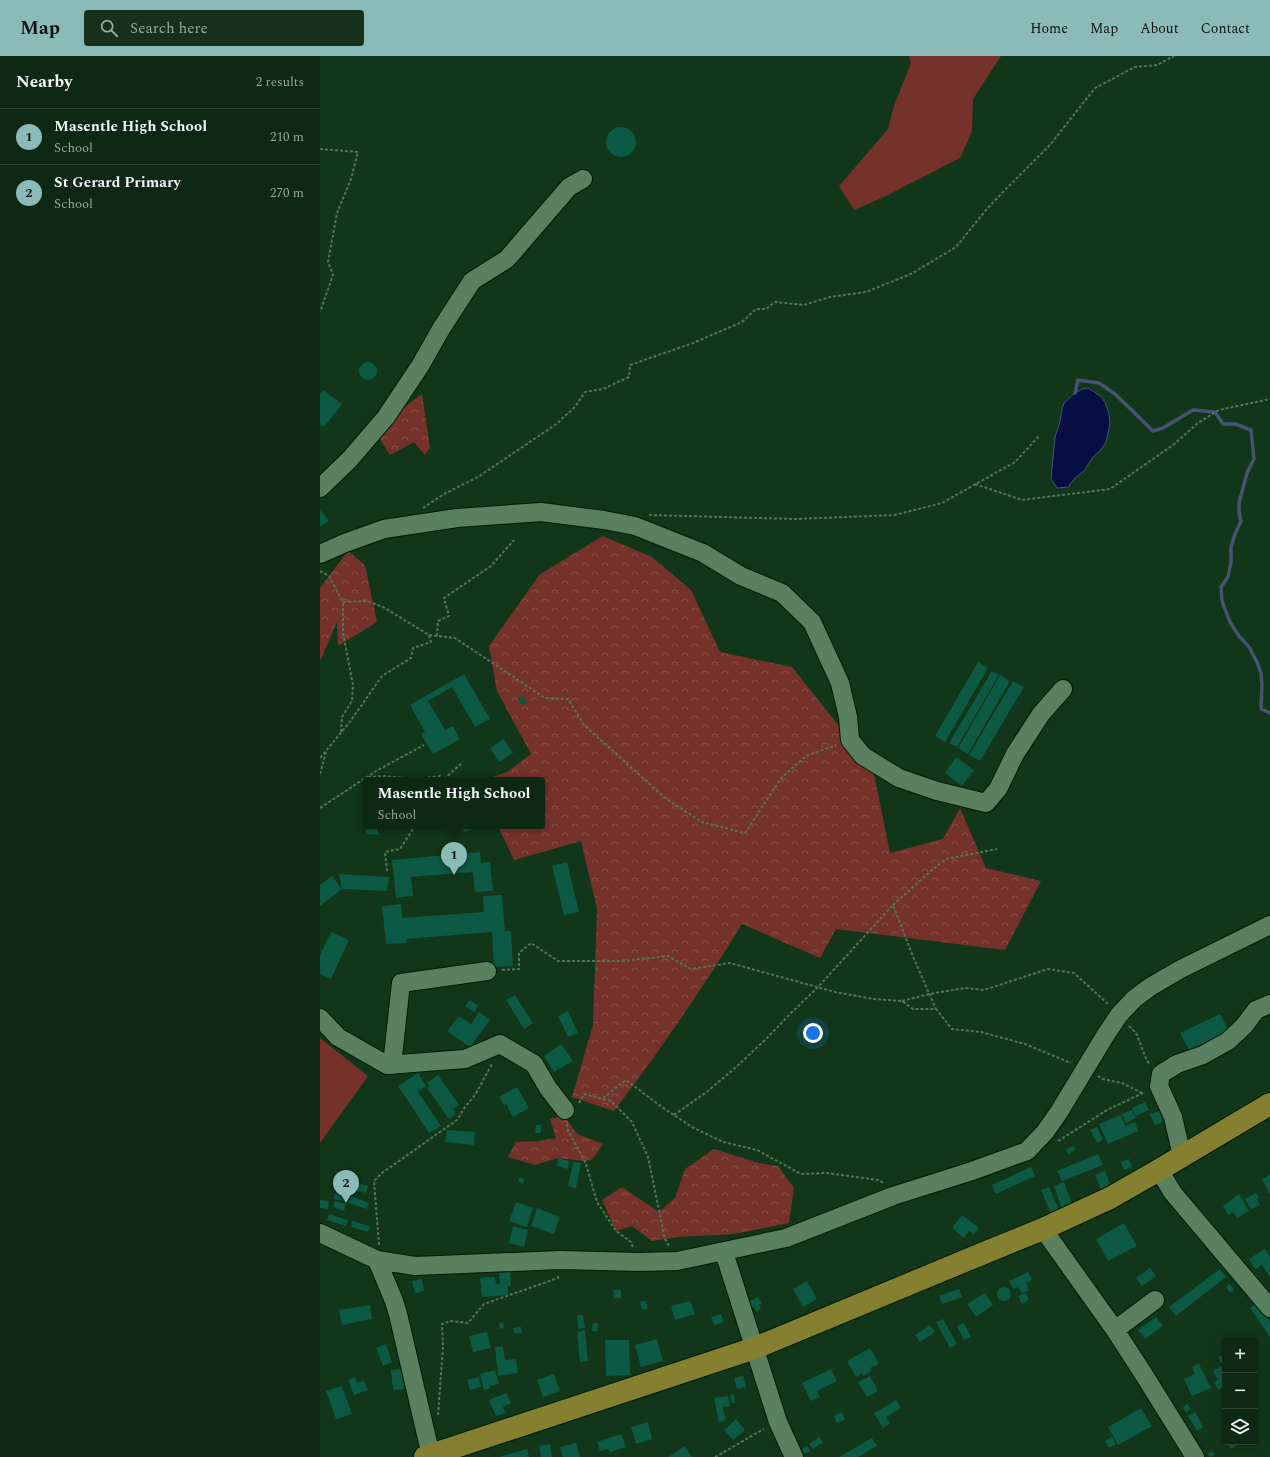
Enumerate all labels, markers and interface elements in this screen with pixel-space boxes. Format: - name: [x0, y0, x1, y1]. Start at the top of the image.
- search box: [84, 10, 364, 46]
- text: Map: [20, 14, 60, 43]
- icon: search: [98, 17, 120, 39]
- text: Search here: [130, 17, 208, 40]
- text: Home: [1030, 18, 1068, 39]
- text: Map: [1090, 18, 1118, 39]
- text: About: [1140, 18, 1179, 39]
- text: Contact: [1201, 18, 1250, 39]
- text: Nearby: [16, 69, 72, 95]
- text: 2 results: [256, 72, 304, 92]
- text: Masentle High School: [54, 115, 207, 138]
- text: 1: [25, 127, 33, 147]
- text: 210 m: [270, 127, 304, 147]
- text: School: [54, 138, 93, 158]
- text: St Gerard Primary: [54, 171, 181, 194]
- text: 2: [25, 183, 33, 203]
- text: 270 m: [270, 183, 304, 203]
- text: School: [54, 194, 93, 214]
- popup: [363, 777, 545, 829]
- text: Masentle High School: [377, 782, 531, 805]
- text: School: [377, 805, 416, 825]
- pin: 1: [441, 842, 467, 875]
- your location: [803, 1023, 823, 1043]
- pin: 2: [333, 1170, 359, 1203]
- map controls: [1222, 1337, 1258, 1445]
- button: +: [1222, 1337, 1258, 1373]
- button: −: [1222, 1373, 1258, 1409]
- button: layers: [1222, 1409, 1258, 1445]

